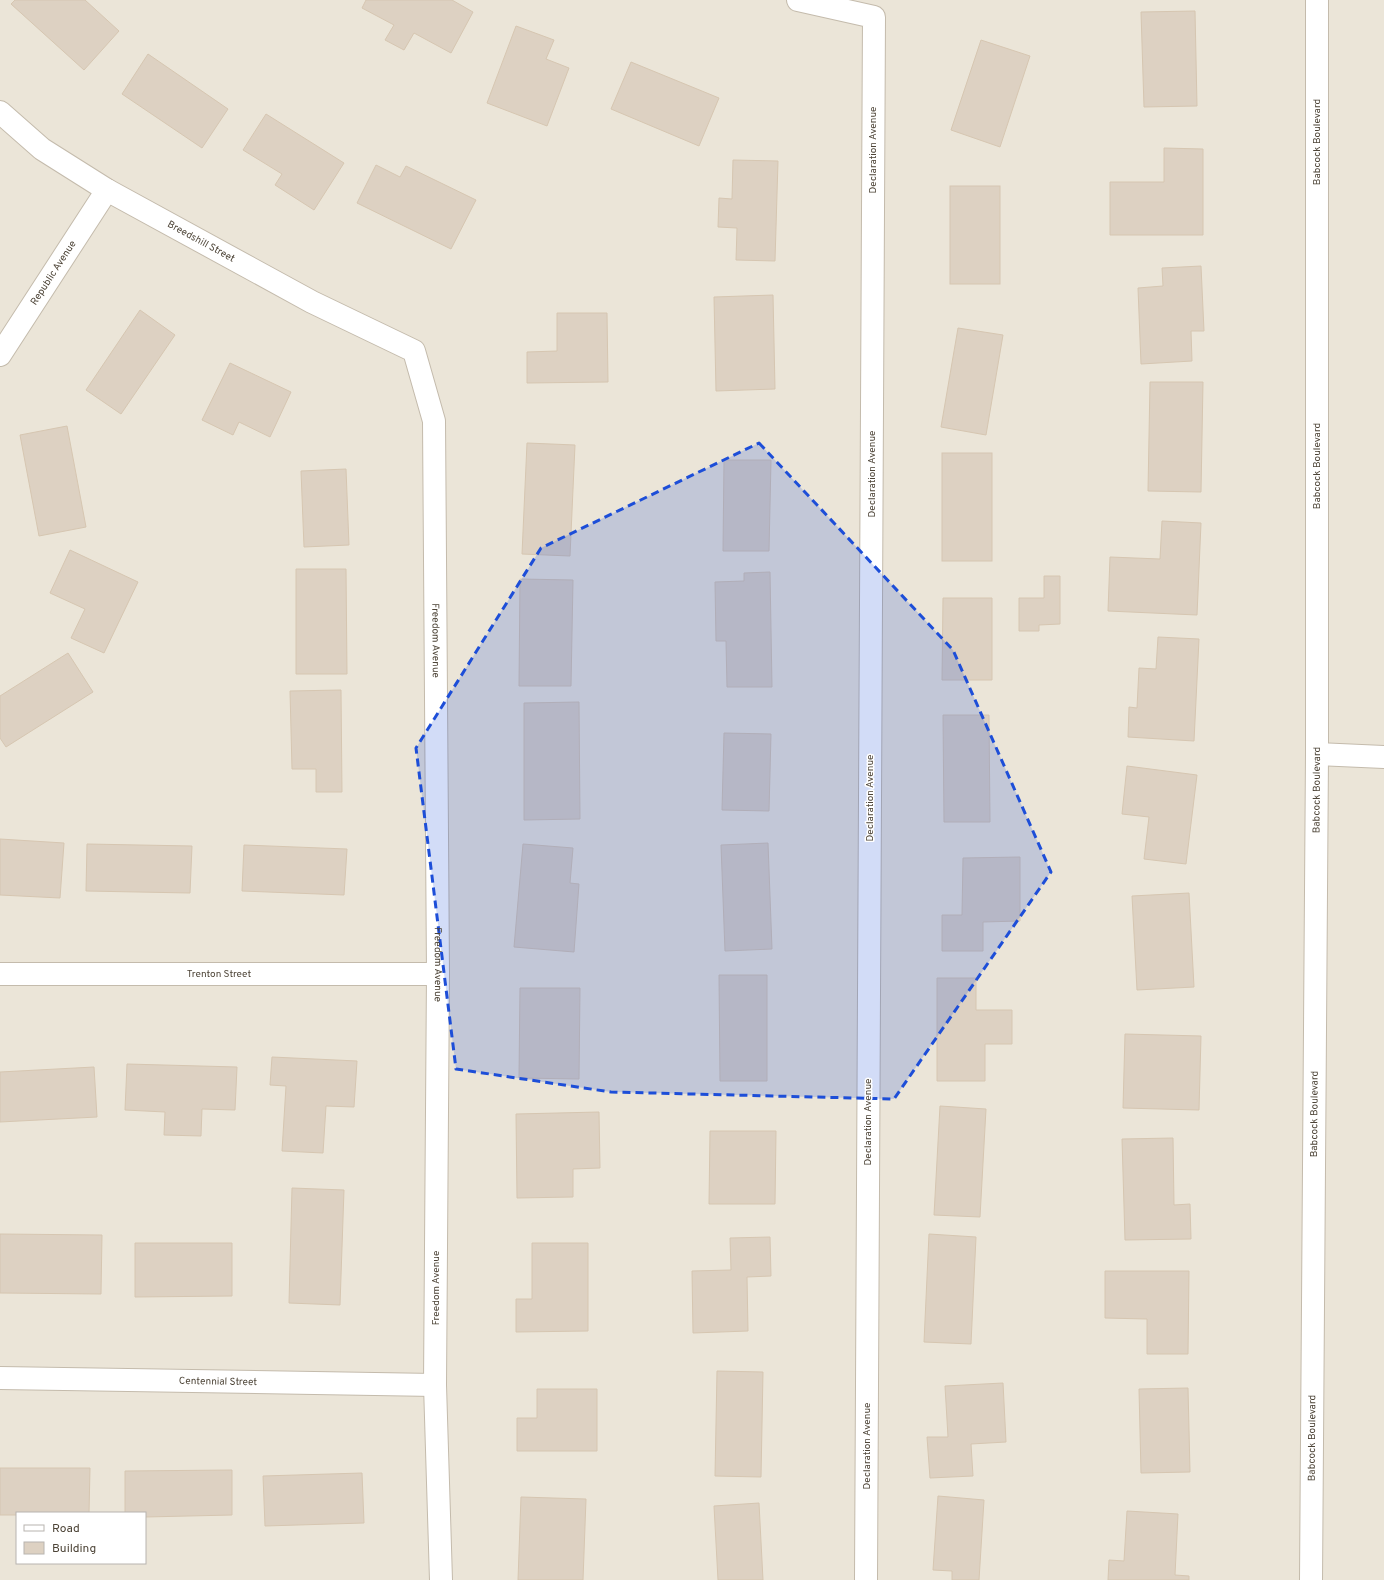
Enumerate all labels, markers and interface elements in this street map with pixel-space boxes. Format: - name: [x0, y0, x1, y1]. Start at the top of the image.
- street label: Babcock Boulevard: [1311, 99, 1324, 185]
- street label: Declaration Avenue: [867, 107, 880, 193]
- street label: Breedshill Street: [165, 218, 237, 265]
- street label: Republic Avenue: [28, 238, 79, 308]
- street label: Babcock Boulevard: [1311, 423, 1324, 509]
- street label: Declaration Avenue: [866, 431, 879, 517]
- street label: Freedom Avenue: [429, 603, 442, 678]
- street label: Babcock Boulevard: [1310, 747, 1324, 833]
- street label: Declaration Avenue: [864, 755, 877, 841]
- street label: Freedom Avenue: [431, 927, 445, 1002]
- street label: Trenton Street: [187, 968, 251, 981]
- street label: Babcock Boulevard: [1308, 1071, 1321, 1157]
- street label: Declaration Avenue: [862, 1079, 875, 1165]
- street label: Freedom Avenue: [430, 1251, 443, 1325]
- street label: Centennial Street: [179, 1374, 258, 1389]
- street label: Babcock Boulevard: [1305, 1395, 1319, 1481]
- street label: Declaration Avenue: [861, 1403, 874, 1489]
- legend: [16, 1512, 146, 1564]
- text: Road: [52, 1521, 80, 1537]
- text: Building: [52, 1541, 96, 1557]

